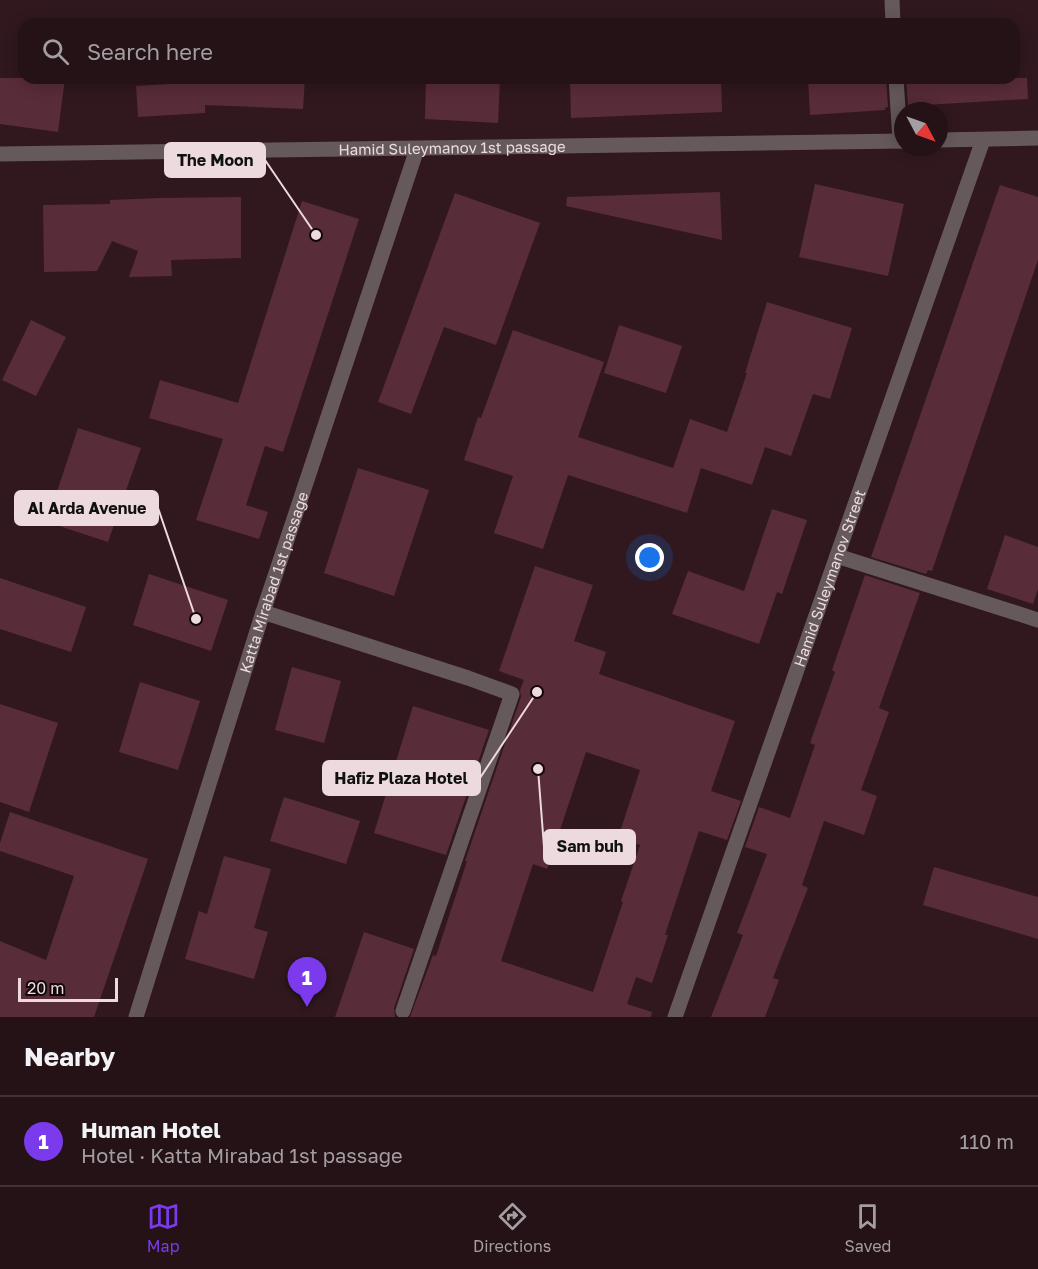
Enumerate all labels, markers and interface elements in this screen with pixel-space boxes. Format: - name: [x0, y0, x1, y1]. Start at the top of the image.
- search box: [18, 18, 1020, 84]
- icon: search: [39, 35, 72, 68]
- text: Search here: [87, 38, 213, 65]
- north arrow: [894, 102, 948, 156]
- street label: Hamid Suleymanov 1st passage: [338, 137, 566, 158]
- callout: The Moon: [165, 143, 265, 177]
- text: The Moon: [177, 150, 253, 170]
- street label: Hamid Suleymanov Street: [790, 487, 869, 669]
- street label: Katta Mirabad 1st passage: [235, 489, 312, 675]
- callout: Al Arda Avenue: [15, 491, 158, 525]
- text: Al Arda Avenue: [28, 498, 146, 518]
- your location: [635, 543, 664, 572]
- callout: Hafiz Plaza Hotel: [323, 761, 480, 795]
- text: Hafiz Plaza Hotel: [334, 768, 468, 788]
- callout: Sam buh: [544, 830, 635, 864]
- text: Sam buh: [556, 836, 624, 856]
- pin: 1: [288, 958, 326, 1007]
- scale bar: [18, 975, 118, 1002]
- text: 20 m: [27, 978, 64, 998]
- text: Nearby: [24, 1041, 115, 1072]
- text: Human Hotel: [81, 1116, 221, 1143]
- text: 1: [38, 1129, 49, 1153]
- text: 110 m: [960, 1129, 1014, 1153]
- text: Hotel · Katta Mirabad 1st passage: [81, 1143, 403, 1167]
- tab: Map: [147, 1200, 180, 1256]
- tab: Directions: [473, 1200, 551, 1256]
- tab: Saved: [845, 1200, 891, 1256]

